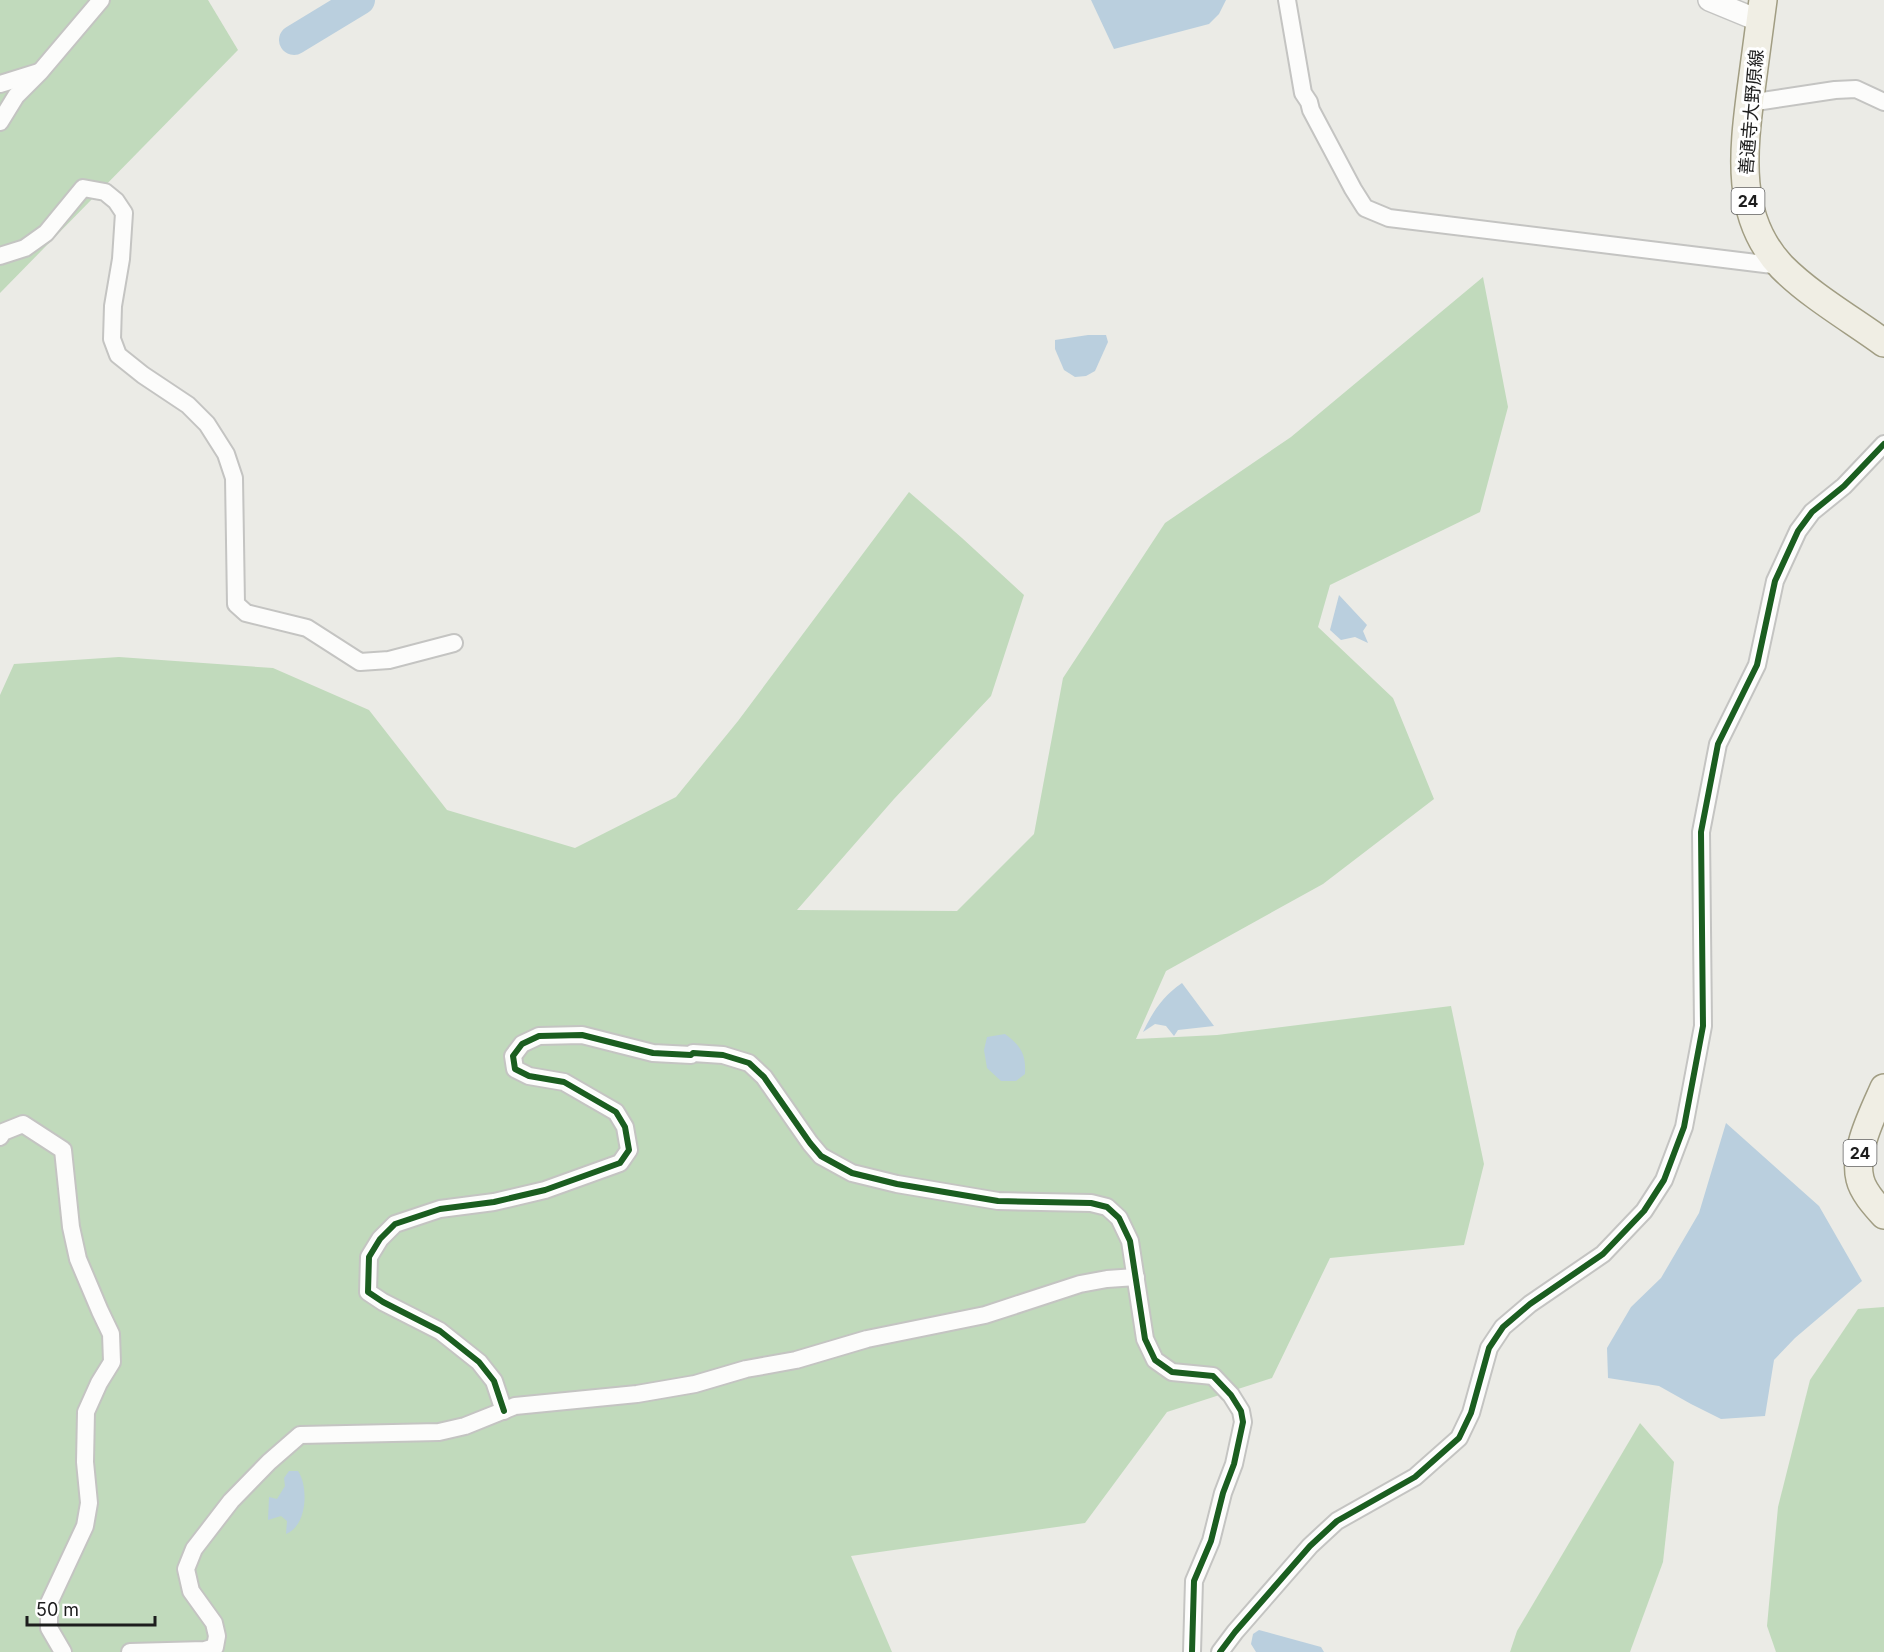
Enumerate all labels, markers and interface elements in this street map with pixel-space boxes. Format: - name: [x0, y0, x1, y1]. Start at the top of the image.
- street label: 善通寺大野原線: [1735, 48, 1767, 176]
- road number: 24: [1732, 188, 1764, 214]
- road number: 24: [1844, 1140, 1876, 1166]
- scale bar: [27, 1589, 154, 1627]
- text: 50 m: [36, 1599, 79, 1620]

